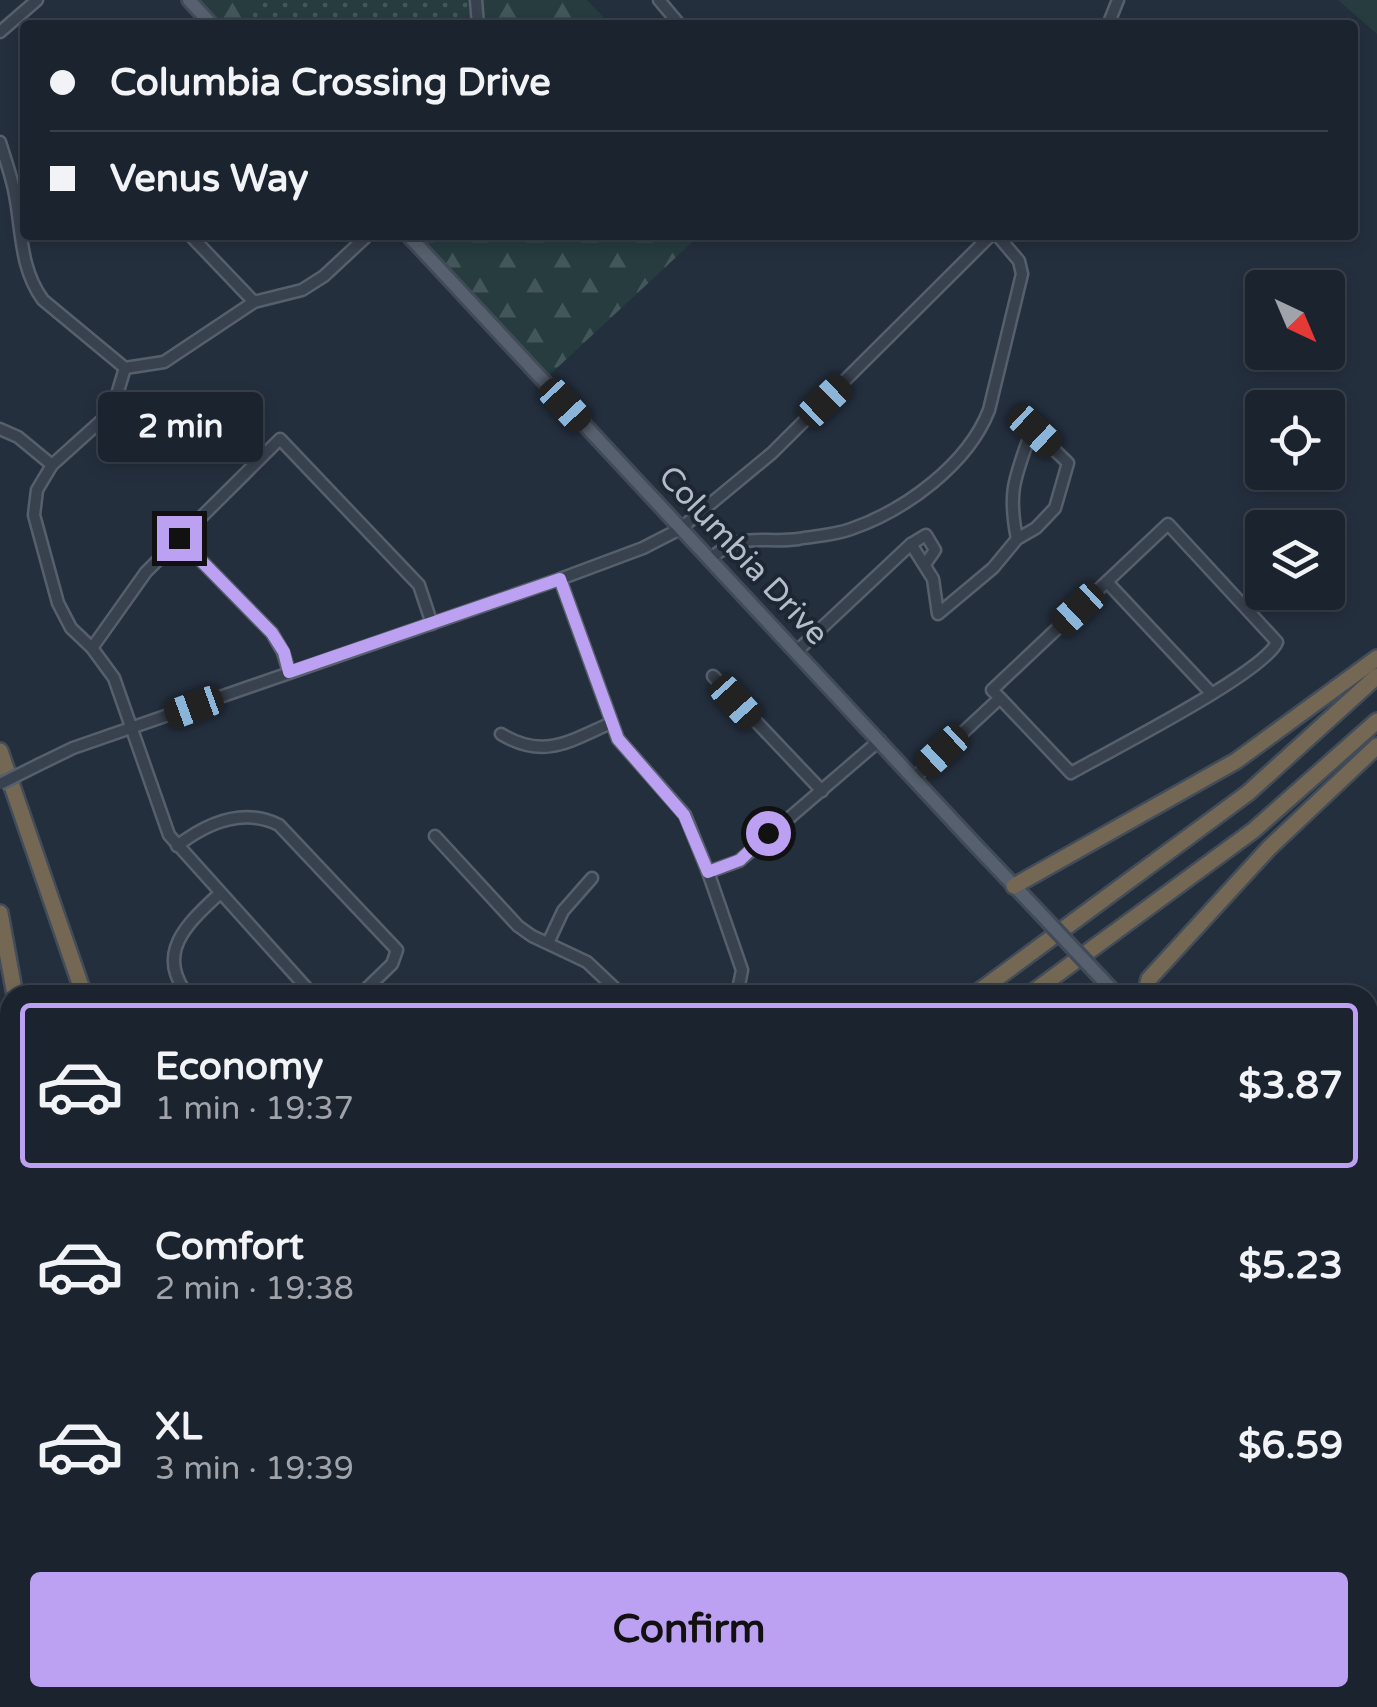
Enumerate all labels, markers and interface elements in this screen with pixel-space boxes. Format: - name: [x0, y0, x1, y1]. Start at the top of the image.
- text: Columbia Crossing Drive: [110, 60, 551, 106]
- text: Venus Way: [110, 156, 308, 202]
- north arrow: [1245, 270, 1345, 370]
- map controls: [1245, 270, 1345, 610]
- car: [793, 369, 857, 433]
- car: [534, 373, 596, 437]
- button: locate: [1245, 390, 1345, 490]
- callout: 2 min: [96, 393, 262, 463]
- car: [1003, 400, 1067, 462]
- text: 2 min: [138, 408, 223, 446]
- street label: Columbia Drive: [651, 458, 836, 653]
- button: layers: [1245, 510, 1345, 610]
- route end: [157, 516, 202, 561]
- car: [1046, 578, 1110, 640]
- car: [705, 670, 767, 734]
- car: [161, 683, 227, 731]
- car: [910, 720, 974, 782]
- route start: [746, 811, 791, 856]
- icon: car: [35, 1041, 125, 1131]
- text: Economy: [155, 1044, 323, 1090]
- text: $3.87: [1238, 1063, 1343, 1109]
- text: 1 min · 19:37: [155, 1090, 354, 1128]
- icon: car: [35, 1221, 125, 1311]
- text: Comfort: [155, 1224, 304, 1270]
- text: $5.23: [1238, 1243, 1343, 1289]
- text: 2 min · 19:38: [155, 1270, 354, 1308]
- icon: car: [35, 1401, 125, 1491]
- text: XL: [155, 1404, 202, 1450]
- text: $6.59: [1238, 1423, 1343, 1469]
- text: 3 min · 19:39: [155, 1450, 354, 1488]
- button: Confirm: [30, 1572, 1348, 1687]

